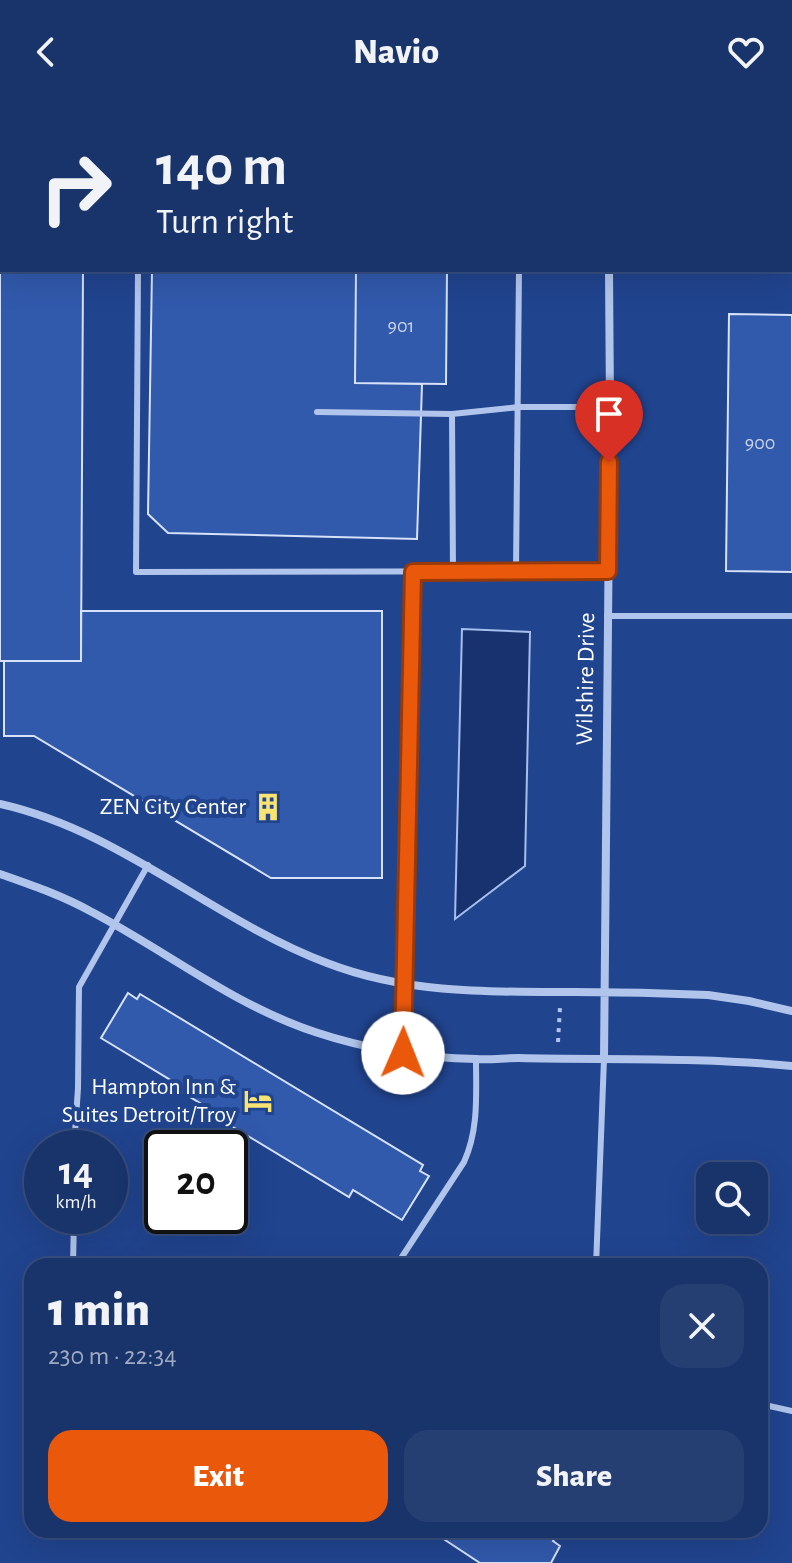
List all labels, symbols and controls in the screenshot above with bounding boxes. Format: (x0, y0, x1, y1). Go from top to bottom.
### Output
icon: back (24, 30, 68, 74)
icon: heart (724, 30, 768, 74)
text: Navio (353, 34, 439, 70)
icon: right (24, 136, 128, 240)
text: 140 m (156, 139, 287, 195)
text: Turn right (156, 204, 293, 240)
house number: 901 (388, 316, 414, 336)
pin (575, 380, 643, 462)
icon: arrive (587, 392, 631, 436)
house number: 900 (745, 433, 775, 453)
street label: Wilshire Drive (573, 612, 599, 746)
building icon: ZEN City Center (253, 792, 283, 822)
place label: ZEN City Center (100, 795, 246, 819)
position arrow (361, 1011, 445, 1095)
place label: Hampton Inn & Suites Detroit/Troy (62, 1075, 236, 1127)
hotel icon: Hampton Inn & Suites Detroit/Troy (243, 1086, 273, 1116)
speed limit sign: 20 (144, 1130, 248, 1234)
text: 14 (59, 1152, 93, 1192)
map controls (696, 1162, 768, 1234)
button: search (696, 1162, 768, 1234)
text: km/h (55, 1192, 97, 1212)
button: close (660, 1284, 744, 1368)
text: 1 min (48, 1287, 150, 1335)
text: 230 m · 22:34 (48, 1343, 177, 1369)
button: Exit (48, 1430, 388, 1522)
button: Share (404, 1430, 744, 1522)

